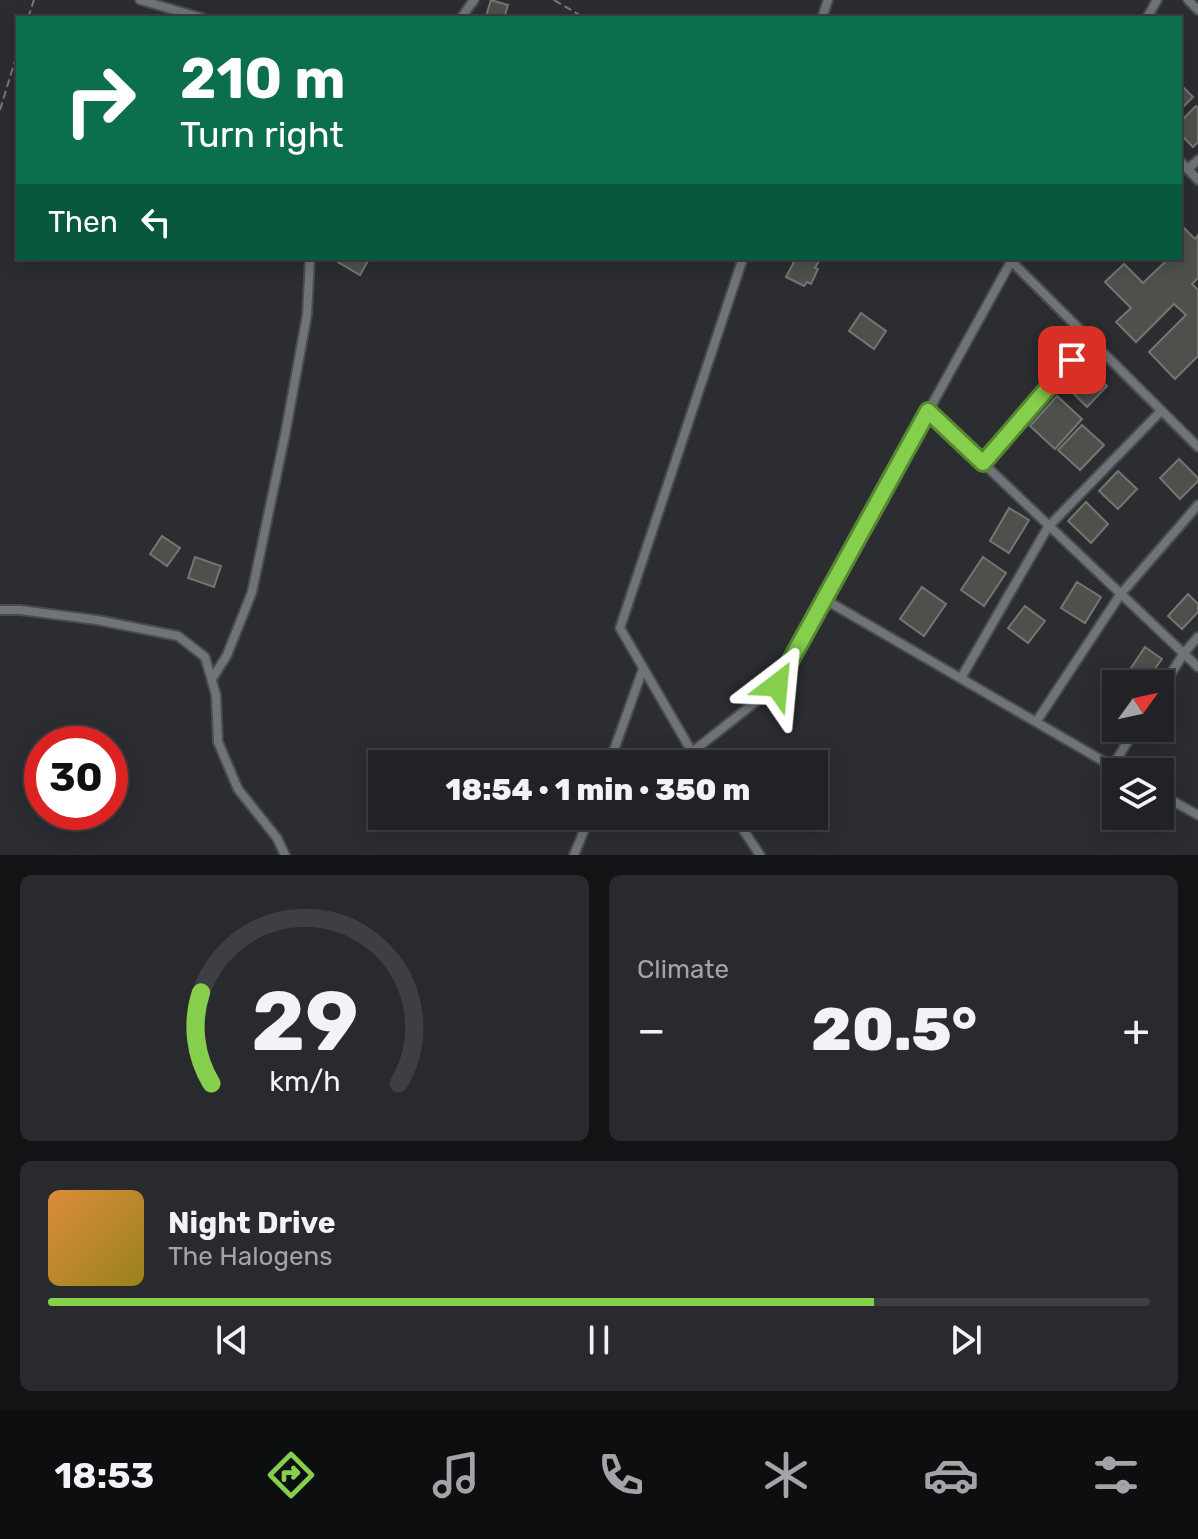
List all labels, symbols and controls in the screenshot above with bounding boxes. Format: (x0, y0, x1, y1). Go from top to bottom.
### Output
text: 210 m (180, 46, 346, 112)
icon: right (48, 48, 152, 152)
text: Turn right (180, 113, 344, 156)
icon: left (134, 200, 178, 244)
text: Then (48, 204, 118, 240)
pin (1038, 326, 1106, 394)
icon: arrive (1050, 338, 1094, 382)
position arrow (735, 643, 819, 727)
north arrow (1102, 670, 1174, 742)
map controls (1102, 670, 1174, 830)
speed limit sign: 30 (24, 726, 128, 830)
button: layers (1102, 758, 1174, 830)
text: 18:54 · 1 min · 350 m (446, 772, 750, 808)
text: Climate (637, 954, 729, 985)
text: 29 (251, 972, 358, 1071)
text: 20.5° (811, 994, 977, 1065)
text: − (637, 1004, 666, 1056)
text: + (1123, 1004, 1150, 1056)
text: km/h (269, 1064, 340, 1098)
text: Night Drive (168, 1205, 336, 1241)
text: The Halogens (168, 1241, 333, 1272)
icon: previous (210, 1318, 254, 1362)
icon: pause (577, 1318, 621, 1362)
icon: next (944, 1318, 988, 1362)
icon: directions (263, 1447, 319, 1503)
icon: music (428, 1447, 484, 1503)
icon: phone (593, 1447, 649, 1503)
icon: climate (758, 1447, 814, 1503)
icon: car (923, 1447, 979, 1503)
icon: filters (1088, 1447, 1144, 1503)
text: 18:53 (54, 1454, 154, 1497)

